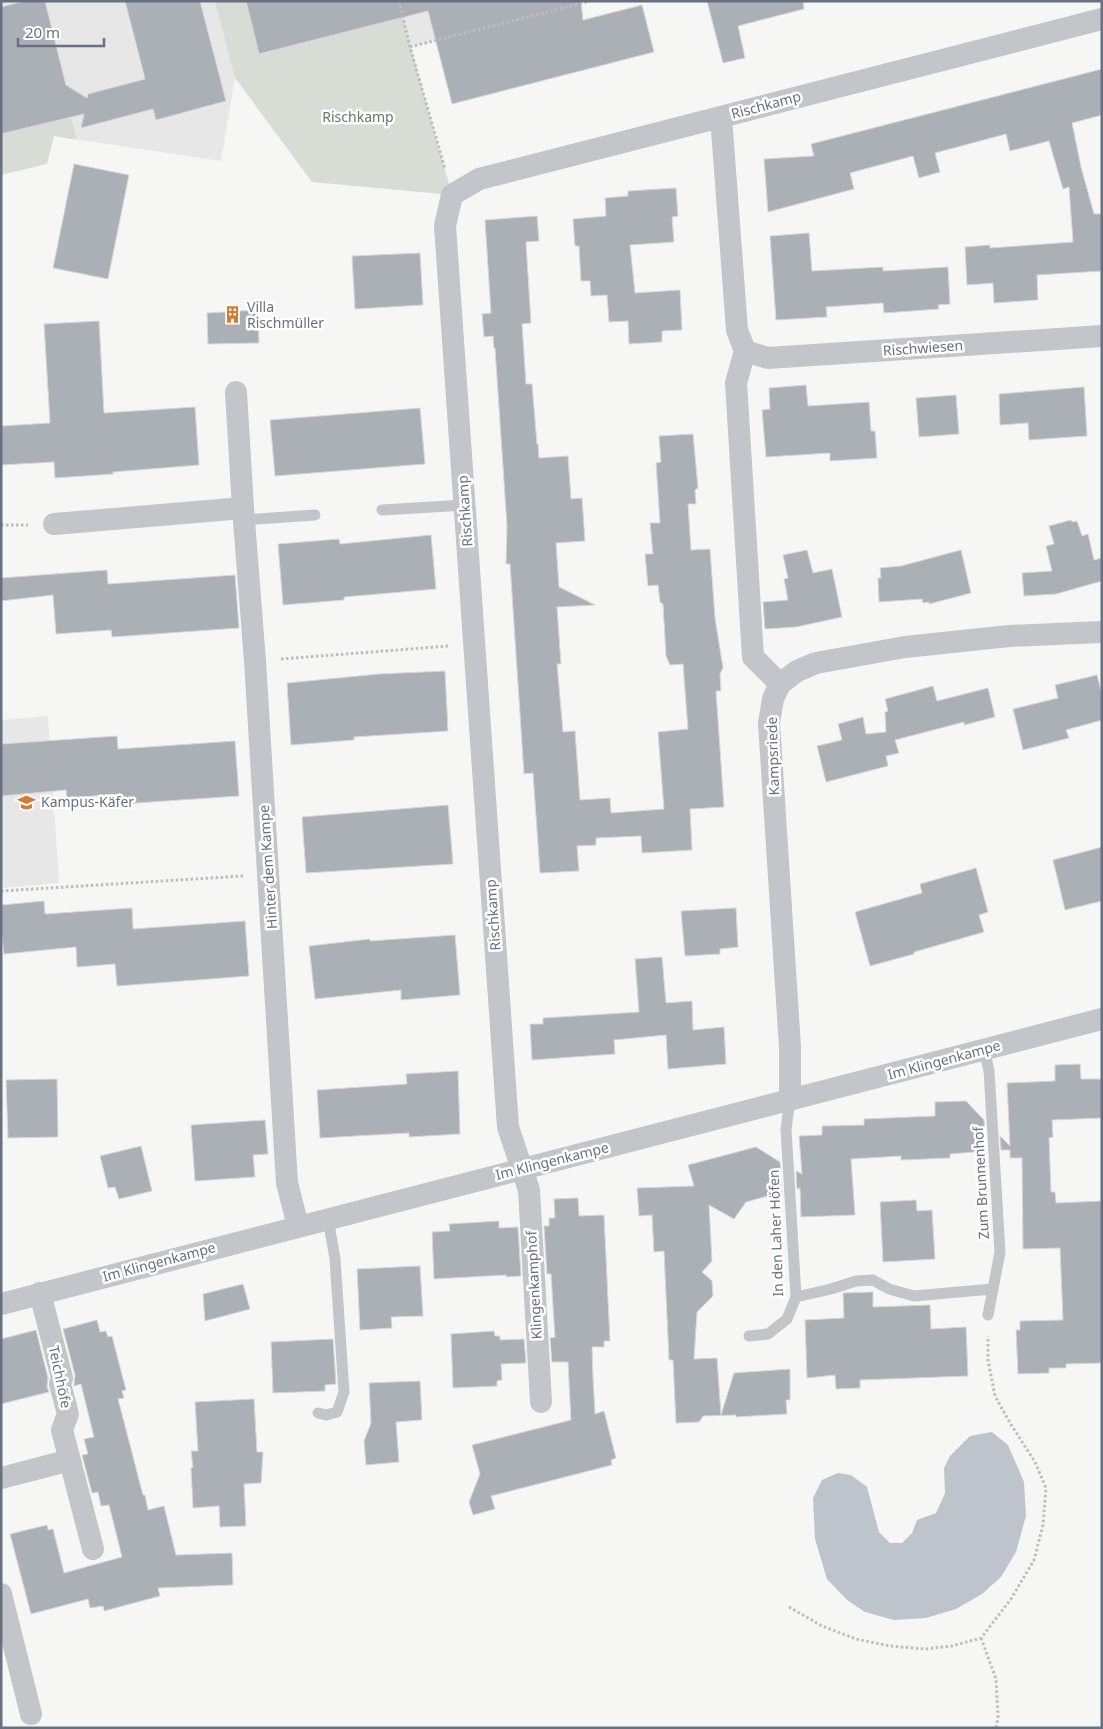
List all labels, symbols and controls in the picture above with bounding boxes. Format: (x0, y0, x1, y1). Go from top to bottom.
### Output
scale bar (18, 15, 104, 47)
text: 20 m (25, 22, 60, 42)
street label: Rischkamp (729, 86, 803, 123)
park label: Rischkamp (322, 107, 394, 126)
place label: Villa Rischmüller (247, 297, 324, 332)
building icon: Villa Rischmüller (223, 305, 243, 325)
street label: Rischwiesen (882, 335, 964, 360)
street label: Rischkamp (453, 475, 476, 547)
street label: Kampsriede (762, 716, 783, 796)
school or university icon: Kampus-Käfer (17, 792, 37, 812)
place label: Kampus-Käfer (41, 792, 134, 811)
street label: Hinter dem Kampe (254, 804, 281, 930)
street label: Rischkamp (481, 879, 504, 951)
street label: Im Klingenkampe (885, 1035, 1002, 1084)
street label: Zum Brunnenhof (968, 1125, 993, 1240)
street label: Im Klingenkampe (493, 1137, 611, 1184)
street label: In den Laher Höfen (764, 1169, 787, 1297)
street label: Klingenkamphof (521, 1229, 546, 1340)
street label: Im Klingenkampe (100, 1237, 217, 1286)
street label: Teichhöfe (45, 1344, 76, 1410)

